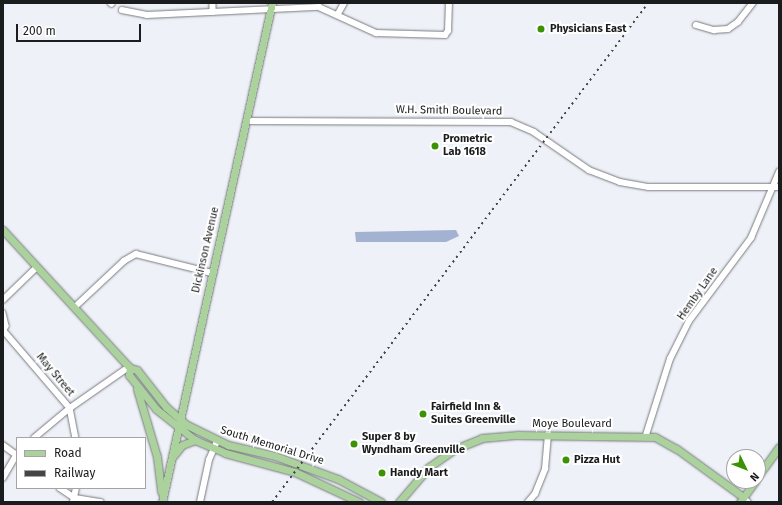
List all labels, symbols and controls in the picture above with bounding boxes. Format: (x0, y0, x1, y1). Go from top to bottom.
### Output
scale bar (18, 16, 143, 42)
place label: Physicians East (550, 22, 626, 36)
marker: Physicians East (535, 23, 547, 35)
text: 200 m (23, 24, 56, 38)
street label: W.H. Smith Boulevard (396, 103, 502, 119)
place label: Prometric Lab 1618 (443, 133, 492, 159)
marker: Prometric Lab 1618 (430, 141, 440, 151)
street label: Dickinson Avenue (190, 206, 222, 294)
street label: Hemby Lane (675, 265, 721, 323)
street label: May Street (33, 351, 77, 399)
place label: Fairfield Inn & Suites Greenville (431, 401, 516, 427)
marker: Fairfield Inn & Suites Greenville (418, 409, 428, 419)
street label: Moye Boulevard (532, 417, 612, 431)
street label: South Memorial Drive (219, 424, 325, 468)
place label: Super 8 by Wyndham Greenville (362, 431, 465, 457)
legend (16, 437, 146, 489)
marker: Super 8 by Wyndham Greenville (349, 439, 359, 449)
text: Road (54, 446, 82, 460)
north arrow (726, 449, 766, 489)
place label: Pizza Hut (574, 453, 620, 467)
marker: Pizza Hut (561, 455, 571, 465)
text: Railway (54, 466, 95, 480)
place label: Handy Mart (390, 466, 448, 480)
marker: Handy Mart (377, 468, 387, 478)
text: N (747, 470, 762, 484)

